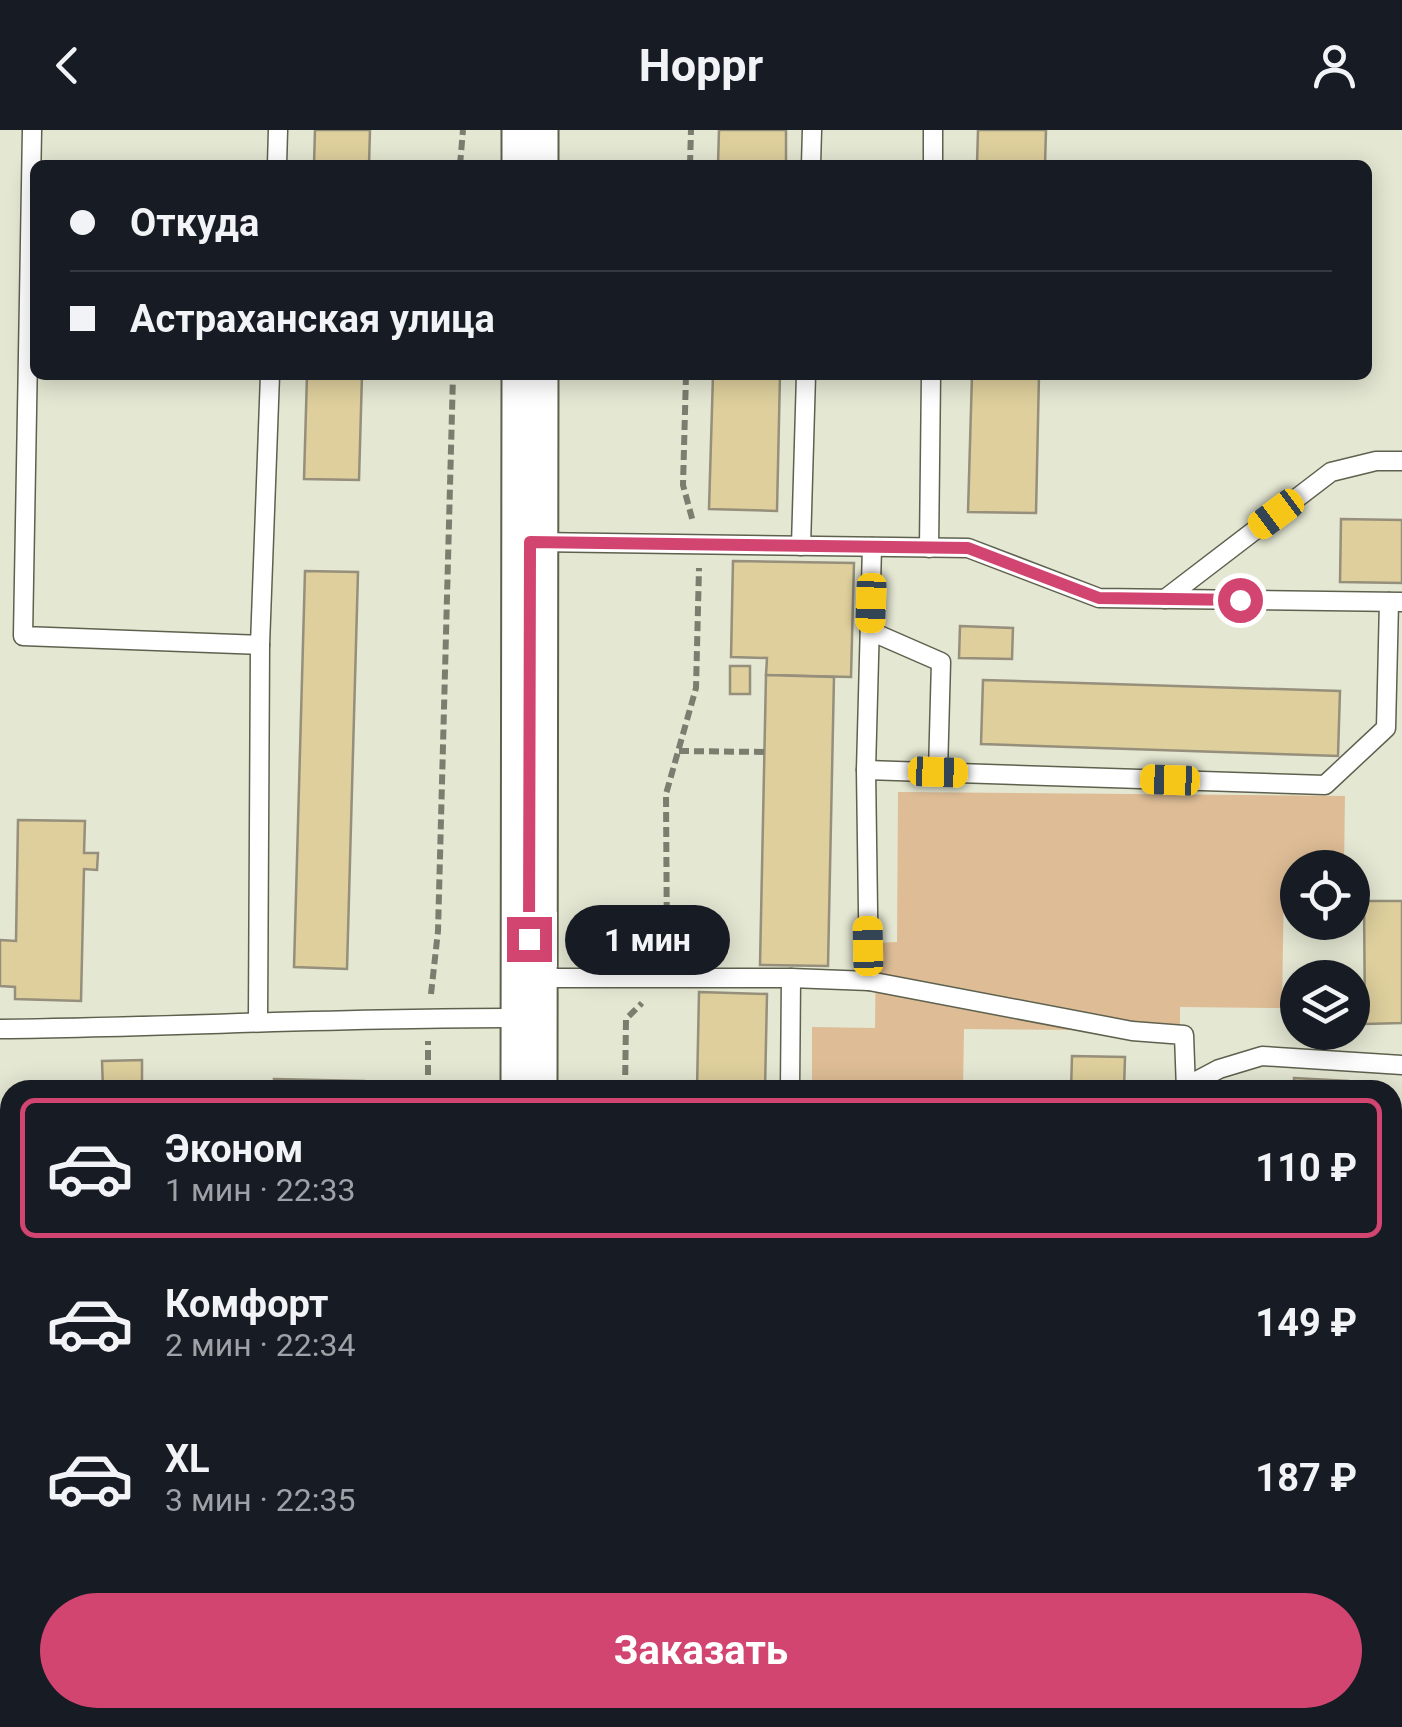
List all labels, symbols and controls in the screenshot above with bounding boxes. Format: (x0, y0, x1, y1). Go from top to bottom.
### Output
icon: back (40, 38, 95, 93)
icon: person (1307, 38, 1362, 93)
text: Hoppr (639, 39, 763, 92)
text: Откуда (130, 201, 259, 245)
text: Астраханская улица (130, 297, 495, 341)
car (1243, 484, 1309, 544)
car (855, 572, 887, 634)
route start (1218, 578, 1263, 623)
car (907, 756, 969, 788)
car (1139, 764, 1201, 796)
map controls (1280, 850, 1370, 1050)
button: locate (1280, 850, 1370, 940)
callout: 1 мин (564, 904, 729, 974)
car (852, 916, 884, 976)
route end (507, 917, 552, 962)
text: 1 мин (604, 921, 691, 959)
button: layers (1280, 960, 1370, 1050)
icon: car (45, 1123, 135, 1213)
text: Эконом (165, 1127, 303, 1171)
text: 110 ₽ (1255, 1146, 1357, 1190)
text: 1 мин · 22:33 (165, 1171, 356, 1209)
icon: car (45, 1278, 135, 1368)
text: Комфорт (165, 1282, 328, 1326)
text: 149 ₽ (1255, 1301, 1357, 1345)
text: 2 мин · 22:34 (165, 1326, 356, 1364)
icon: car (45, 1433, 135, 1523)
text: XL (165, 1437, 210, 1481)
text: 187 ₽ (1255, 1456, 1357, 1500)
text: 3 мин · 22:35 (165, 1481, 356, 1519)
button: Заказать (40, 1593, 1362, 1708)

